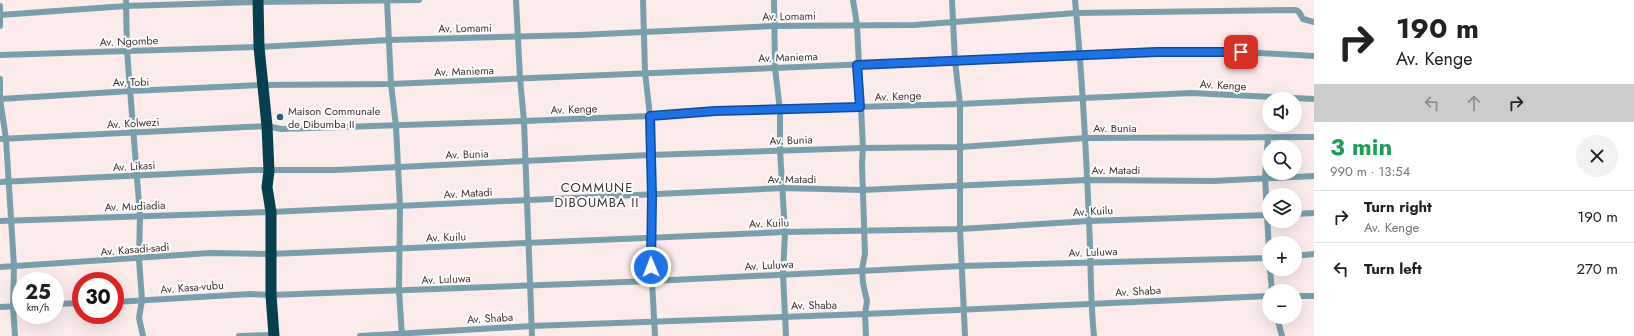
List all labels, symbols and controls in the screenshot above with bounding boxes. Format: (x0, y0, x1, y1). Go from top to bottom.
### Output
street label: Av. Lomami (762, 8, 816, 24)
text: 190 m (1396, 8, 1479, 49)
icon: right (1330, 16, 1382, 68)
street label: Av. Lomami (438, 20, 492, 36)
street label: Av. Ngombe (99, 32, 159, 50)
pin (1224, 35, 1258, 69)
icon: arrive (1230, 41, 1252, 63)
text: Av. Kenge (1396, 46, 1473, 72)
street label: Av. Maniema (758, 48, 818, 66)
street label: Av. Maniema (434, 62, 494, 80)
street label: Av. Tobi (113, 74, 150, 90)
street label: Av. Kenge (1199, 76, 1247, 94)
street label: Av. Kenge (874, 87, 922, 105)
map controls (1262, 92, 1302, 324)
button: sound (1262, 92, 1302, 132)
icon: left (1421, 92, 1443, 114)
icon: ahead (1463, 92, 1485, 114)
icon: right (1505, 92, 1527, 114)
street label: Av. Kenge (550, 100, 598, 118)
place label: Maison Communale de Dibumba II (288, 103, 381, 132)
marker: Maison Communale de Dibumba II (275, 112, 285, 122)
street label: Av. Kolwezi (106, 114, 160, 132)
street label: Av. Bunia (1093, 120, 1137, 136)
text: 3 min (1330, 129, 1392, 164)
street label: Av. Bunia (769, 131, 813, 149)
button: close (1576, 135, 1618, 177)
button: search (1262, 140, 1302, 180)
street label: Av. Bunia (445, 145, 489, 163)
street label: Av. Likasi (112, 157, 156, 175)
street label: Av. Matadi (1092, 162, 1141, 178)
text: 990 m · 13:54 (1330, 162, 1410, 181)
street label: Av. Matadi (768, 171, 817, 187)
district label: COMMUNE DIBOUMBA II (554, 178, 640, 212)
street label: Av. Matadi (443, 184, 493, 202)
button: layers (1262, 188, 1302, 228)
text: Turn right (1364, 196, 1432, 218)
street label: Av. Mudiadia (104, 197, 166, 215)
street label: Av. Kuilu (1072, 202, 1114, 220)
icon: right (1330, 206, 1352, 228)
text: 190 m (1577, 206, 1618, 228)
street label: Av. Kuilu (749, 214, 789, 232)
text: Av. Kenge (1364, 218, 1419, 237)
street label: Av. Kuilu (426, 228, 466, 246)
button: + (1262, 236, 1302, 276)
street label: Av. Kasadi-sadi (100, 239, 170, 259)
street label: Av. Luluwa (1068, 243, 1118, 261)
position arrow (630, 246, 672, 288)
street label: Av. Luluwa (744, 256, 794, 274)
icon: left (1330, 258, 1352, 280)
text: Turn left (1364, 258, 1422, 280)
text: 270 m (1576, 258, 1618, 280)
street label: Av. Luluwa (421, 270, 471, 288)
speed limit sign: 30 (72, 272, 124, 324)
street label: Av. Kasa-vubu (160, 277, 224, 297)
text: 25 (25, 278, 51, 307)
street label: Av. Shaba (1115, 282, 1161, 300)
button: − (1262, 284, 1302, 324)
street label: Av. Shaba (791, 297, 837, 313)
text: km/h (27, 300, 49, 315)
street label: Av. Shaba (467, 309, 513, 327)

